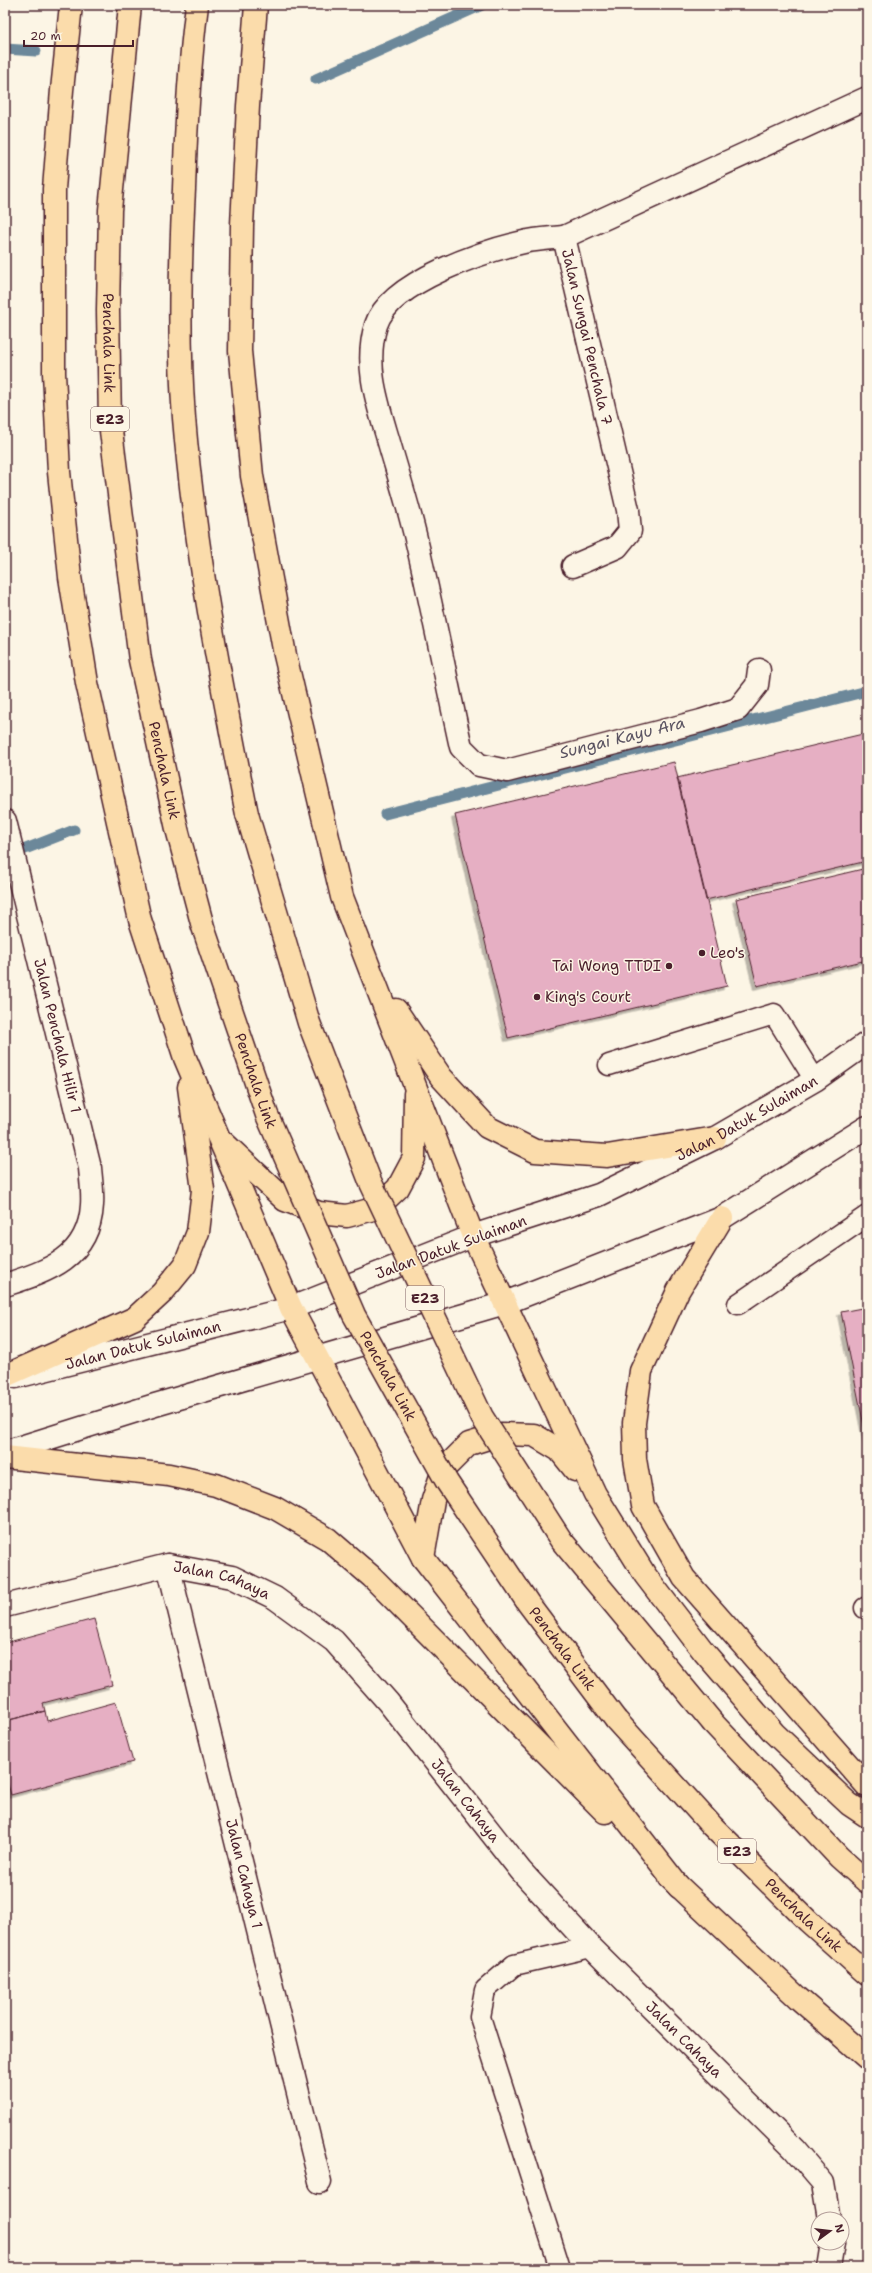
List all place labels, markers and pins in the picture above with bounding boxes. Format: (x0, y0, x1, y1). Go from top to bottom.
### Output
place label: Leo's (710, 943, 745, 963)
marker: Leo's (697, 948, 707, 958)
place label: Tai Wong TTDI (552, 956, 661, 976)
marker: Tai Wong TTDI (664, 961, 674, 971)
place label: King's Court (545, 987, 631, 1007)
marker: King's Court (532, 992, 542, 1002)

